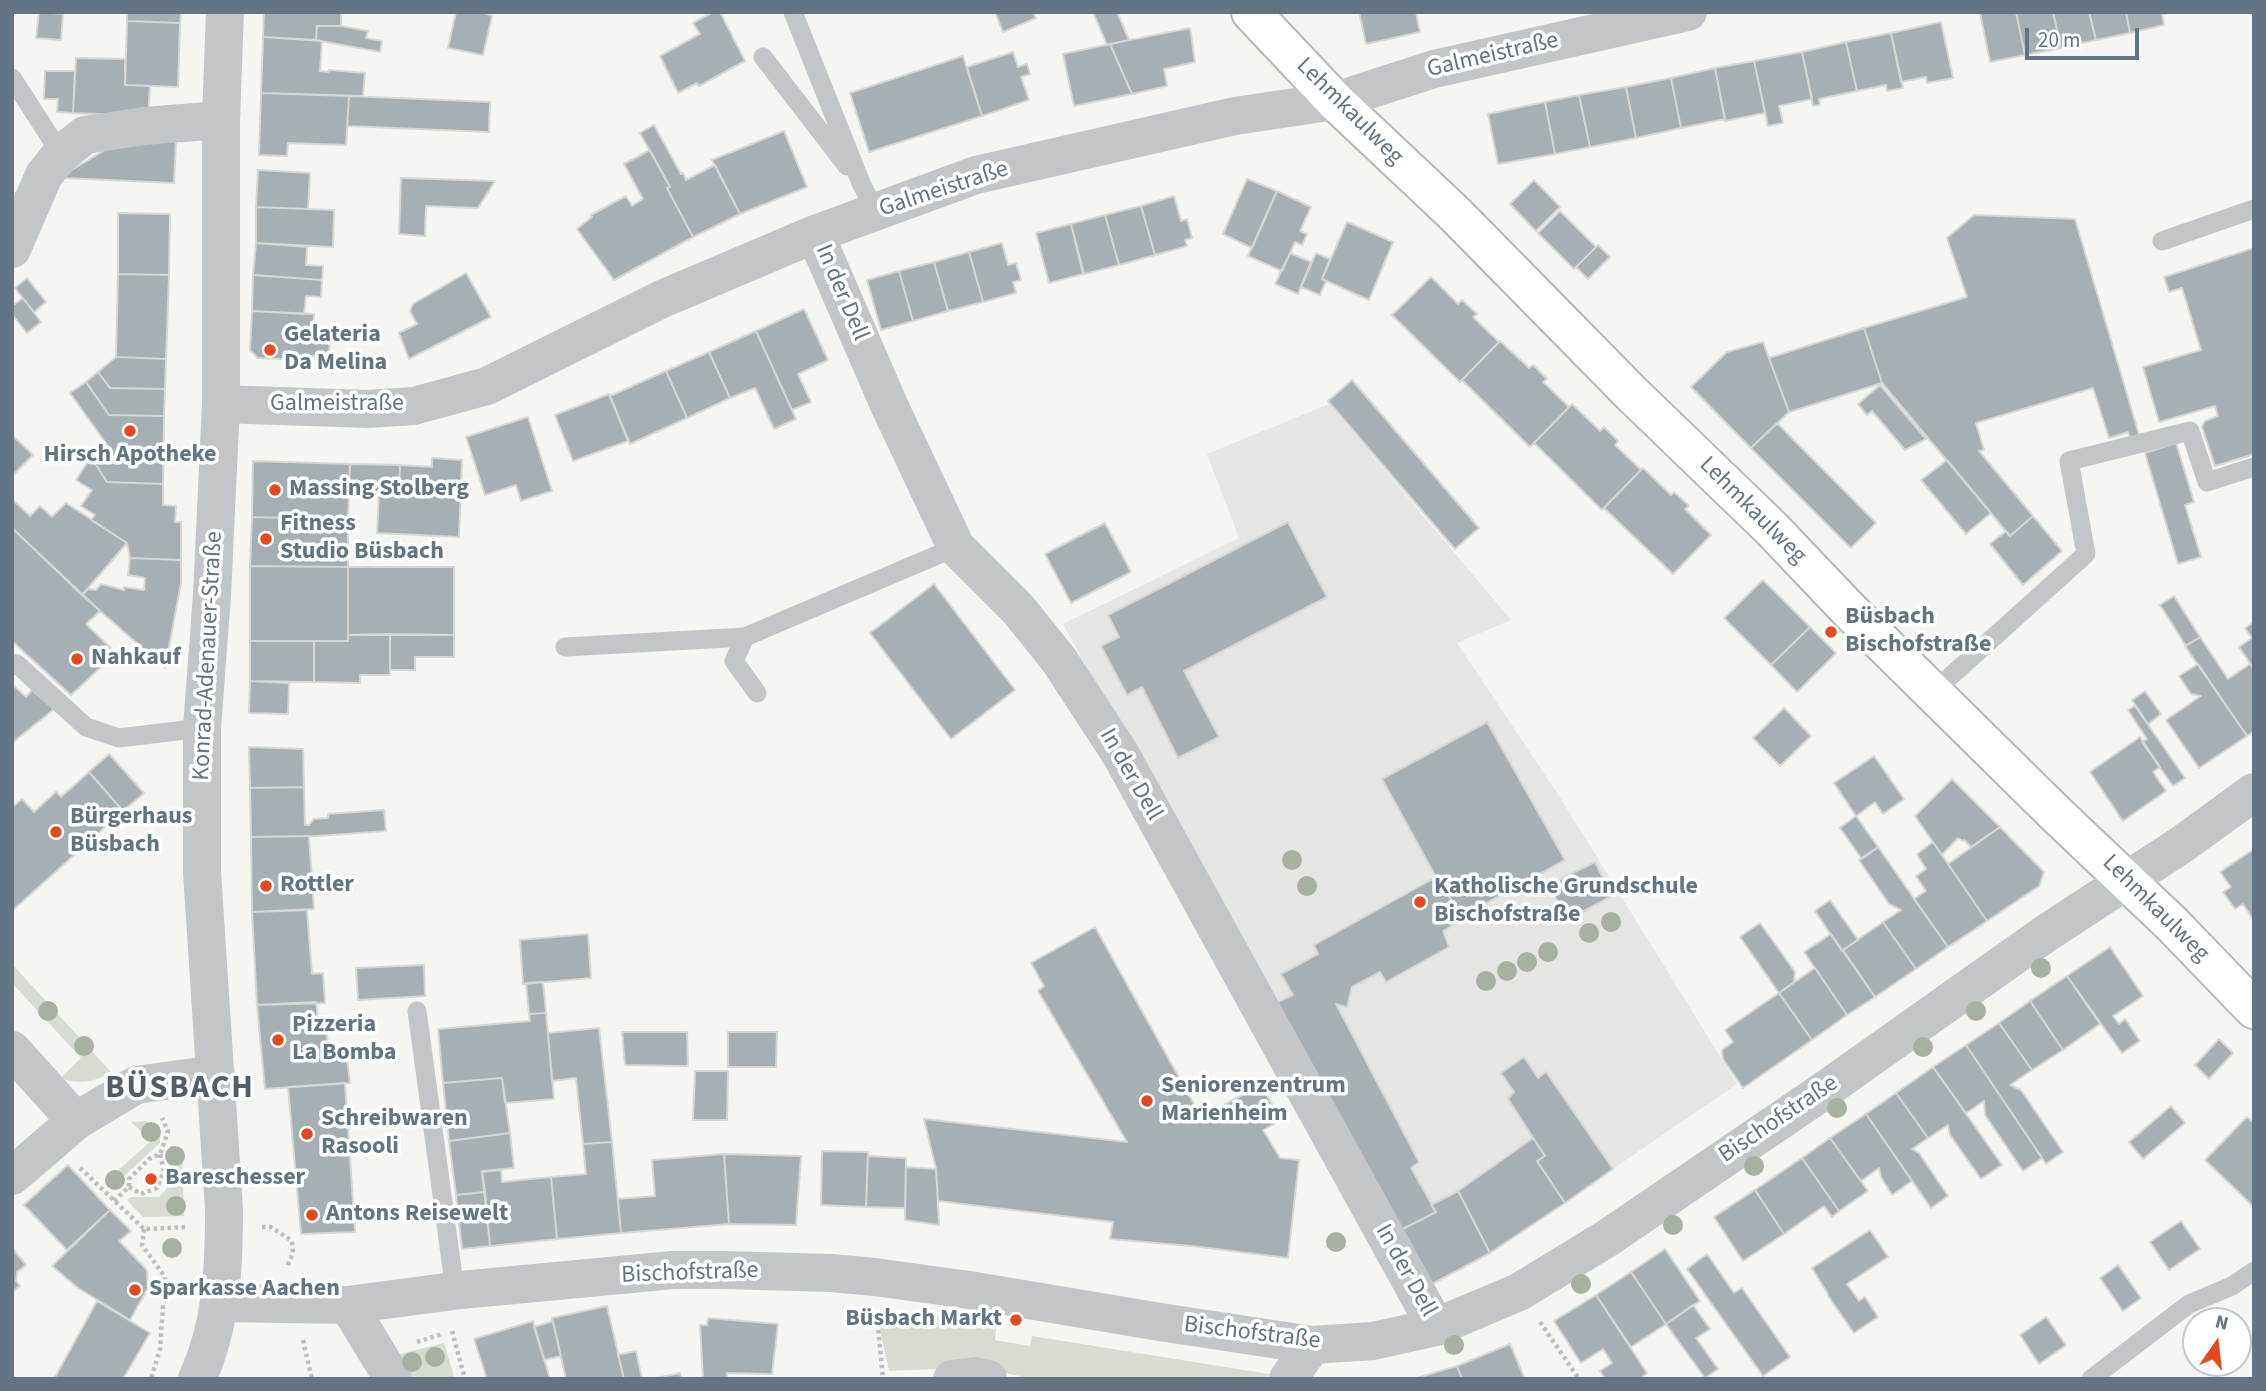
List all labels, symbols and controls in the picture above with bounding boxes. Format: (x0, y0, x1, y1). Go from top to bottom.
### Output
scale bar (2028, 14, 2142, 58)
text: 20 m (2038, 25, 2080, 55)
street label: Galmeistraße (1424, 27, 1562, 85)
street label: Lehmkaulweg (1289, 52, 1409, 172)
street label: Galmeistraße (876, 156, 1012, 224)
street label: In der Dell (808, 241, 874, 345)
place label: Gelateria Da Melina (284, 322, 387, 378)
marker: Gelateria Da Melina (262, 342, 278, 358)
street label: Galmeistraße (270, 391, 404, 419)
marker: Hirsch Apotheke (122, 423, 138, 439)
place label: Hirsch Apotheke (44, 442, 216, 470)
street label: Lehmkaulweg (1692, 451, 1812, 571)
place label: Massing Stolberg (289, 476, 469, 504)
marker: Massing Stolberg (267, 482, 283, 498)
place label: Fitness Studio Büsbach (280, 511, 444, 567)
street label: Konrad-Adenauer-Straße (188, 531, 230, 781)
marker: Fitness Studio Büsbach (258, 531, 274, 547)
place label: Büsbach Bischofstraße (1845, 604, 1991, 660)
marker: Büsbach Bischofstraße (1823, 624, 1839, 640)
place label: Nahkauf (91, 645, 181, 673)
marker: Nahkauf (69, 651, 85, 667)
street label: In der Dell (1092, 724, 1168, 826)
place label: Bürgerhaus Büsbach (70, 804, 192, 860)
marker: Bürgerhaus Büsbach (48, 824, 64, 840)
street label: Lehmkaulweg (2095, 849, 2215, 969)
place label: Rottler (280, 872, 354, 900)
place label: Katholische Grundschule Bischofstraße (1434, 874, 1698, 930)
marker: Rottler (258, 878, 274, 894)
marker: Katholische Grundschule Bischofstraße (1412, 894, 1428, 910)
place label: Pizzeria La Bomba (292, 1012, 396, 1068)
marker: Pizzeria La Bomba (270, 1032, 286, 1048)
street label: Bischofstraße (1714, 1070, 1844, 1170)
district label: BÜSBACH (106, 1071, 254, 1109)
place label: Seniorenzentrum Marienheim (1161, 1073, 1346, 1129)
marker: Seniorenzentrum Marienheim (1139, 1093, 1155, 1109)
place label: Schreibwaren Rasooli (321, 1106, 468, 1162)
marker: Schreibwaren Rasooli (299, 1126, 315, 1142)
place label: Bareschesser (165, 1165, 305, 1193)
marker: Bareschesser (143, 1171, 159, 1187)
place label: Antons Reisewelt (326, 1201, 508, 1229)
marker: Antons Reisewelt (304, 1207, 320, 1223)
street label: In der Dell (1368, 1220, 1442, 1322)
street label: Bischofstraße (621, 1257, 759, 1291)
place label: Sparkasse Aachen (149, 1276, 340, 1304)
marker: Sparkasse Aachen (127, 1282, 143, 1298)
place label: Büsbach Markt (845, 1306, 1002, 1334)
north arrow (2182, 1307, 2252, 1377)
text: N (2212, 1308, 2231, 1338)
street label: Bischofstraße (1182, 1311, 1322, 1357)
marker: Büsbach Markt (1008, 1312, 1024, 1328)

